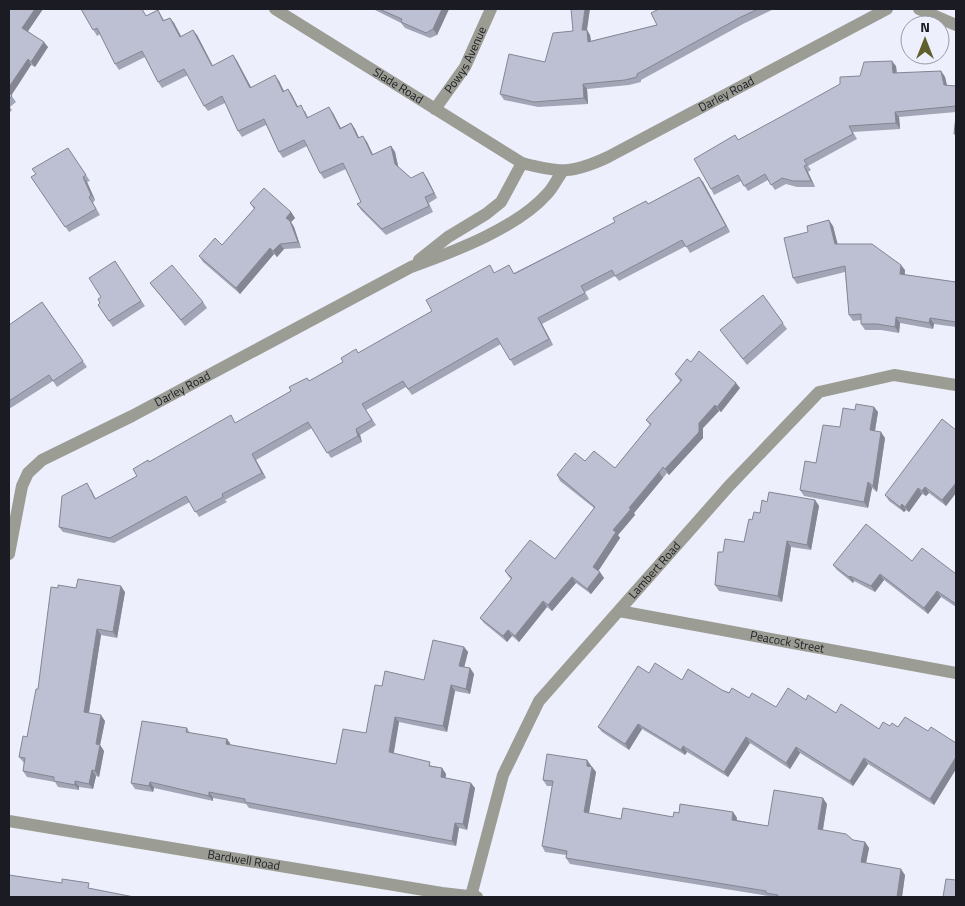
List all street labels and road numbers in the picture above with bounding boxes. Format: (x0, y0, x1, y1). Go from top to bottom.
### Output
street label: Powys Avenue (439, 23, 491, 97)
street label: Slade Road (369, 62, 427, 108)
street label: Darley Road (695, 71, 758, 117)
street label: Darley Road (151, 366, 214, 411)
street label: Lambert Road (624, 537, 685, 603)
street label: Peacock Street (749, 625, 827, 658)
street label: Bardwell Road (206, 844, 281, 875)

